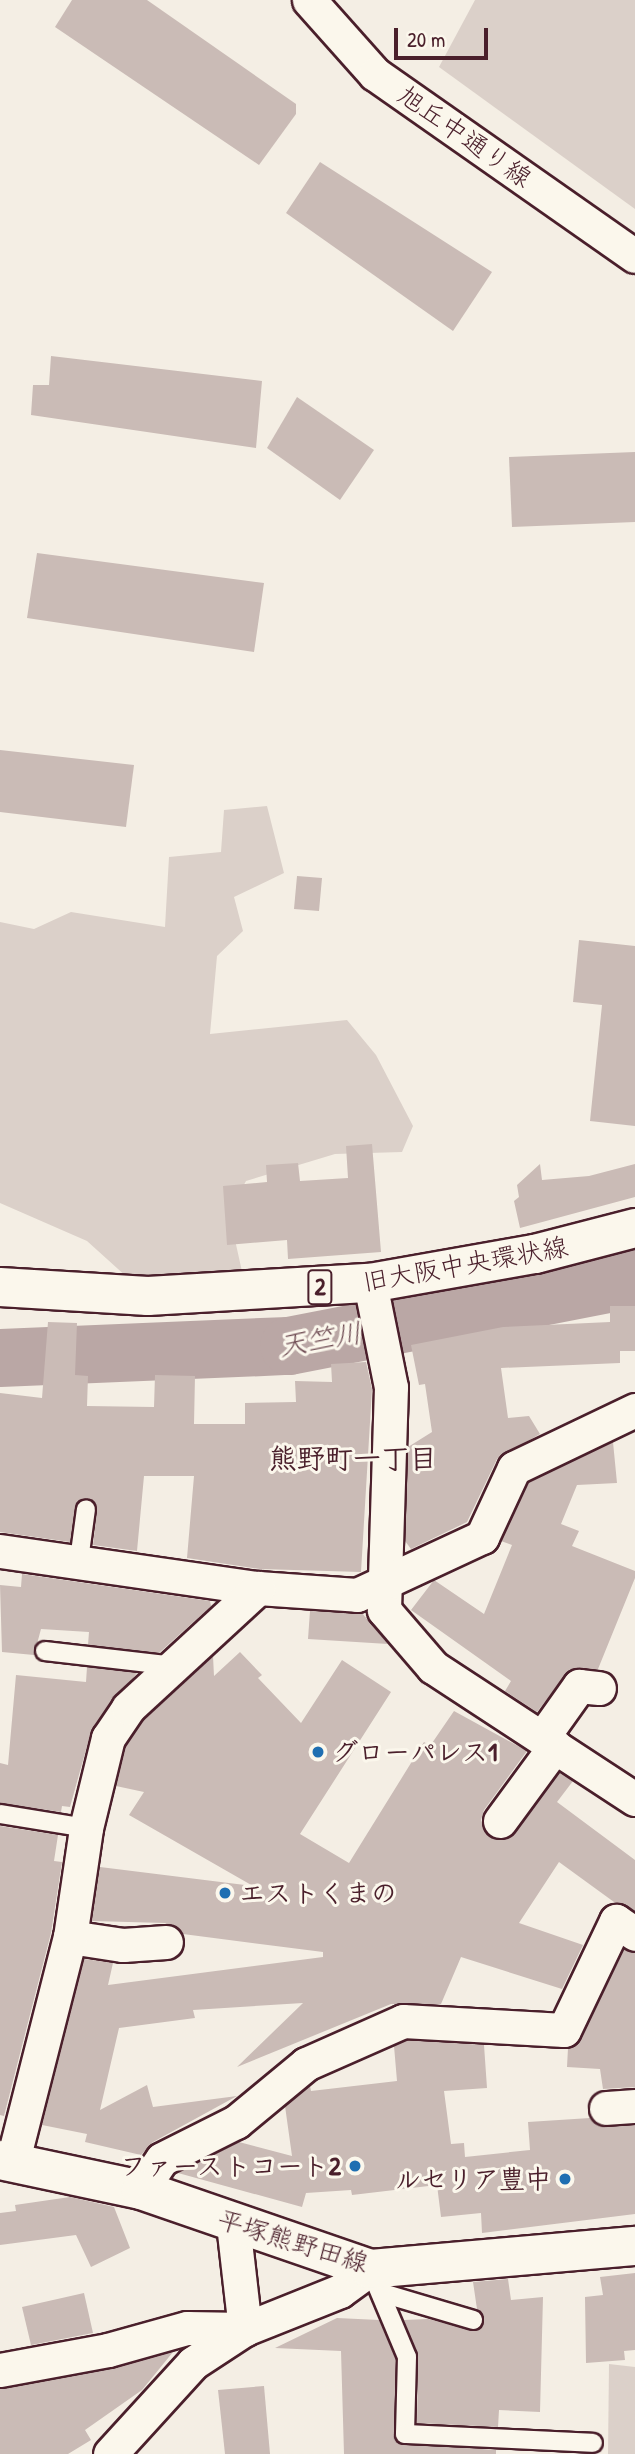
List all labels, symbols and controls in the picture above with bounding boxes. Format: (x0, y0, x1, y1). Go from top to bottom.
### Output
scale bar (397, 14, 491, 58)
text: 20 m (407, 25, 445, 54)
street label: 旭丘中通り線 (392, 78, 538, 194)
street label: 旧大阪中央環状線 (360, 1231, 570, 1297)
road number: 2 (306, 1266, 334, 1308)
water label: 天竺川 (276, 1315, 364, 1363)
district label: 熊野町一丁目 (269, 1441, 437, 1475)
place label: グローパレス1 (332, 1736, 497, 1768)
marker: グローパレス1 (310, 1744, 326, 1760)
place label: エストくまの (239, 1877, 395, 1909)
marker: エストくまの (217, 1885, 233, 1901)
place label: ファーストコート2 (121, 2150, 341, 2182)
marker: ファーストコート2 (347, 2158, 363, 2174)
place label: ルセリア豊中 (395, 2163, 551, 2195)
marker: ルセリア豊中 (557, 2171, 573, 2187)
street label: 平塚熊野田線 (214, 2203, 372, 2279)

